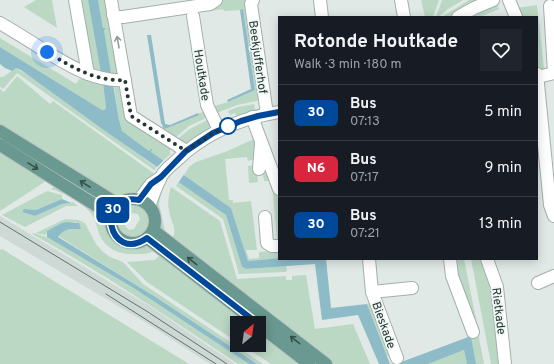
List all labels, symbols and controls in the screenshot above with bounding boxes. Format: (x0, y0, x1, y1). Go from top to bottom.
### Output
street label: Beekjufferhof (244, 19, 270, 95)
button: heart (480, 29, 522, 71)
text: Rotonde Houtkade (294, 30, 458, 54)
one-way arrow (114, 36, 122, 49)
your location (37, 42, 57, 62)
street label: Houtkade (189, 48, 213, 102)
text: Walk · 3 min · 180 m (294, 57, 402, 73)
text: Bus (350, 95, 377, 114)
text: 5 min (484, 103, 522, 122)
text: 30 (307, 104, 325, 121)
text: 07:13 (350, 114, 380, 130)
unlabelled marker (219, 117, 237, 135)
text: Bus (350, 151, 377, 170)
text: 9 min (485, 159, 522, 178)
text: N6 (307, 160, 325, 177)
one-way arrow (27, 162, 39, 170)
text: 07:17 (350, 170, 379, 186)
one-way arrow (79, 179, 91, 187)
line badge: 30 (95, 197, 131, 223)
text: 30 (104, 201, 122, 218)
text: Bus (350, 207, 377, 226)
text: 13 min (479, 215, 522, 234)
text: 30 (307, 216, 325, 233)
text: 07:21 (350, 226, 380, 242)
one-way arrow (187, 256, 198, 265)
street label: Rietkade (487, 287, 509, 336)
street label: Bieskade (367, 300, 399, 351)
north arrow (230, 316, 266, 352)
map controls (230, 316, 266, 352)
one-way arrow (289, 336, 300, 344)

